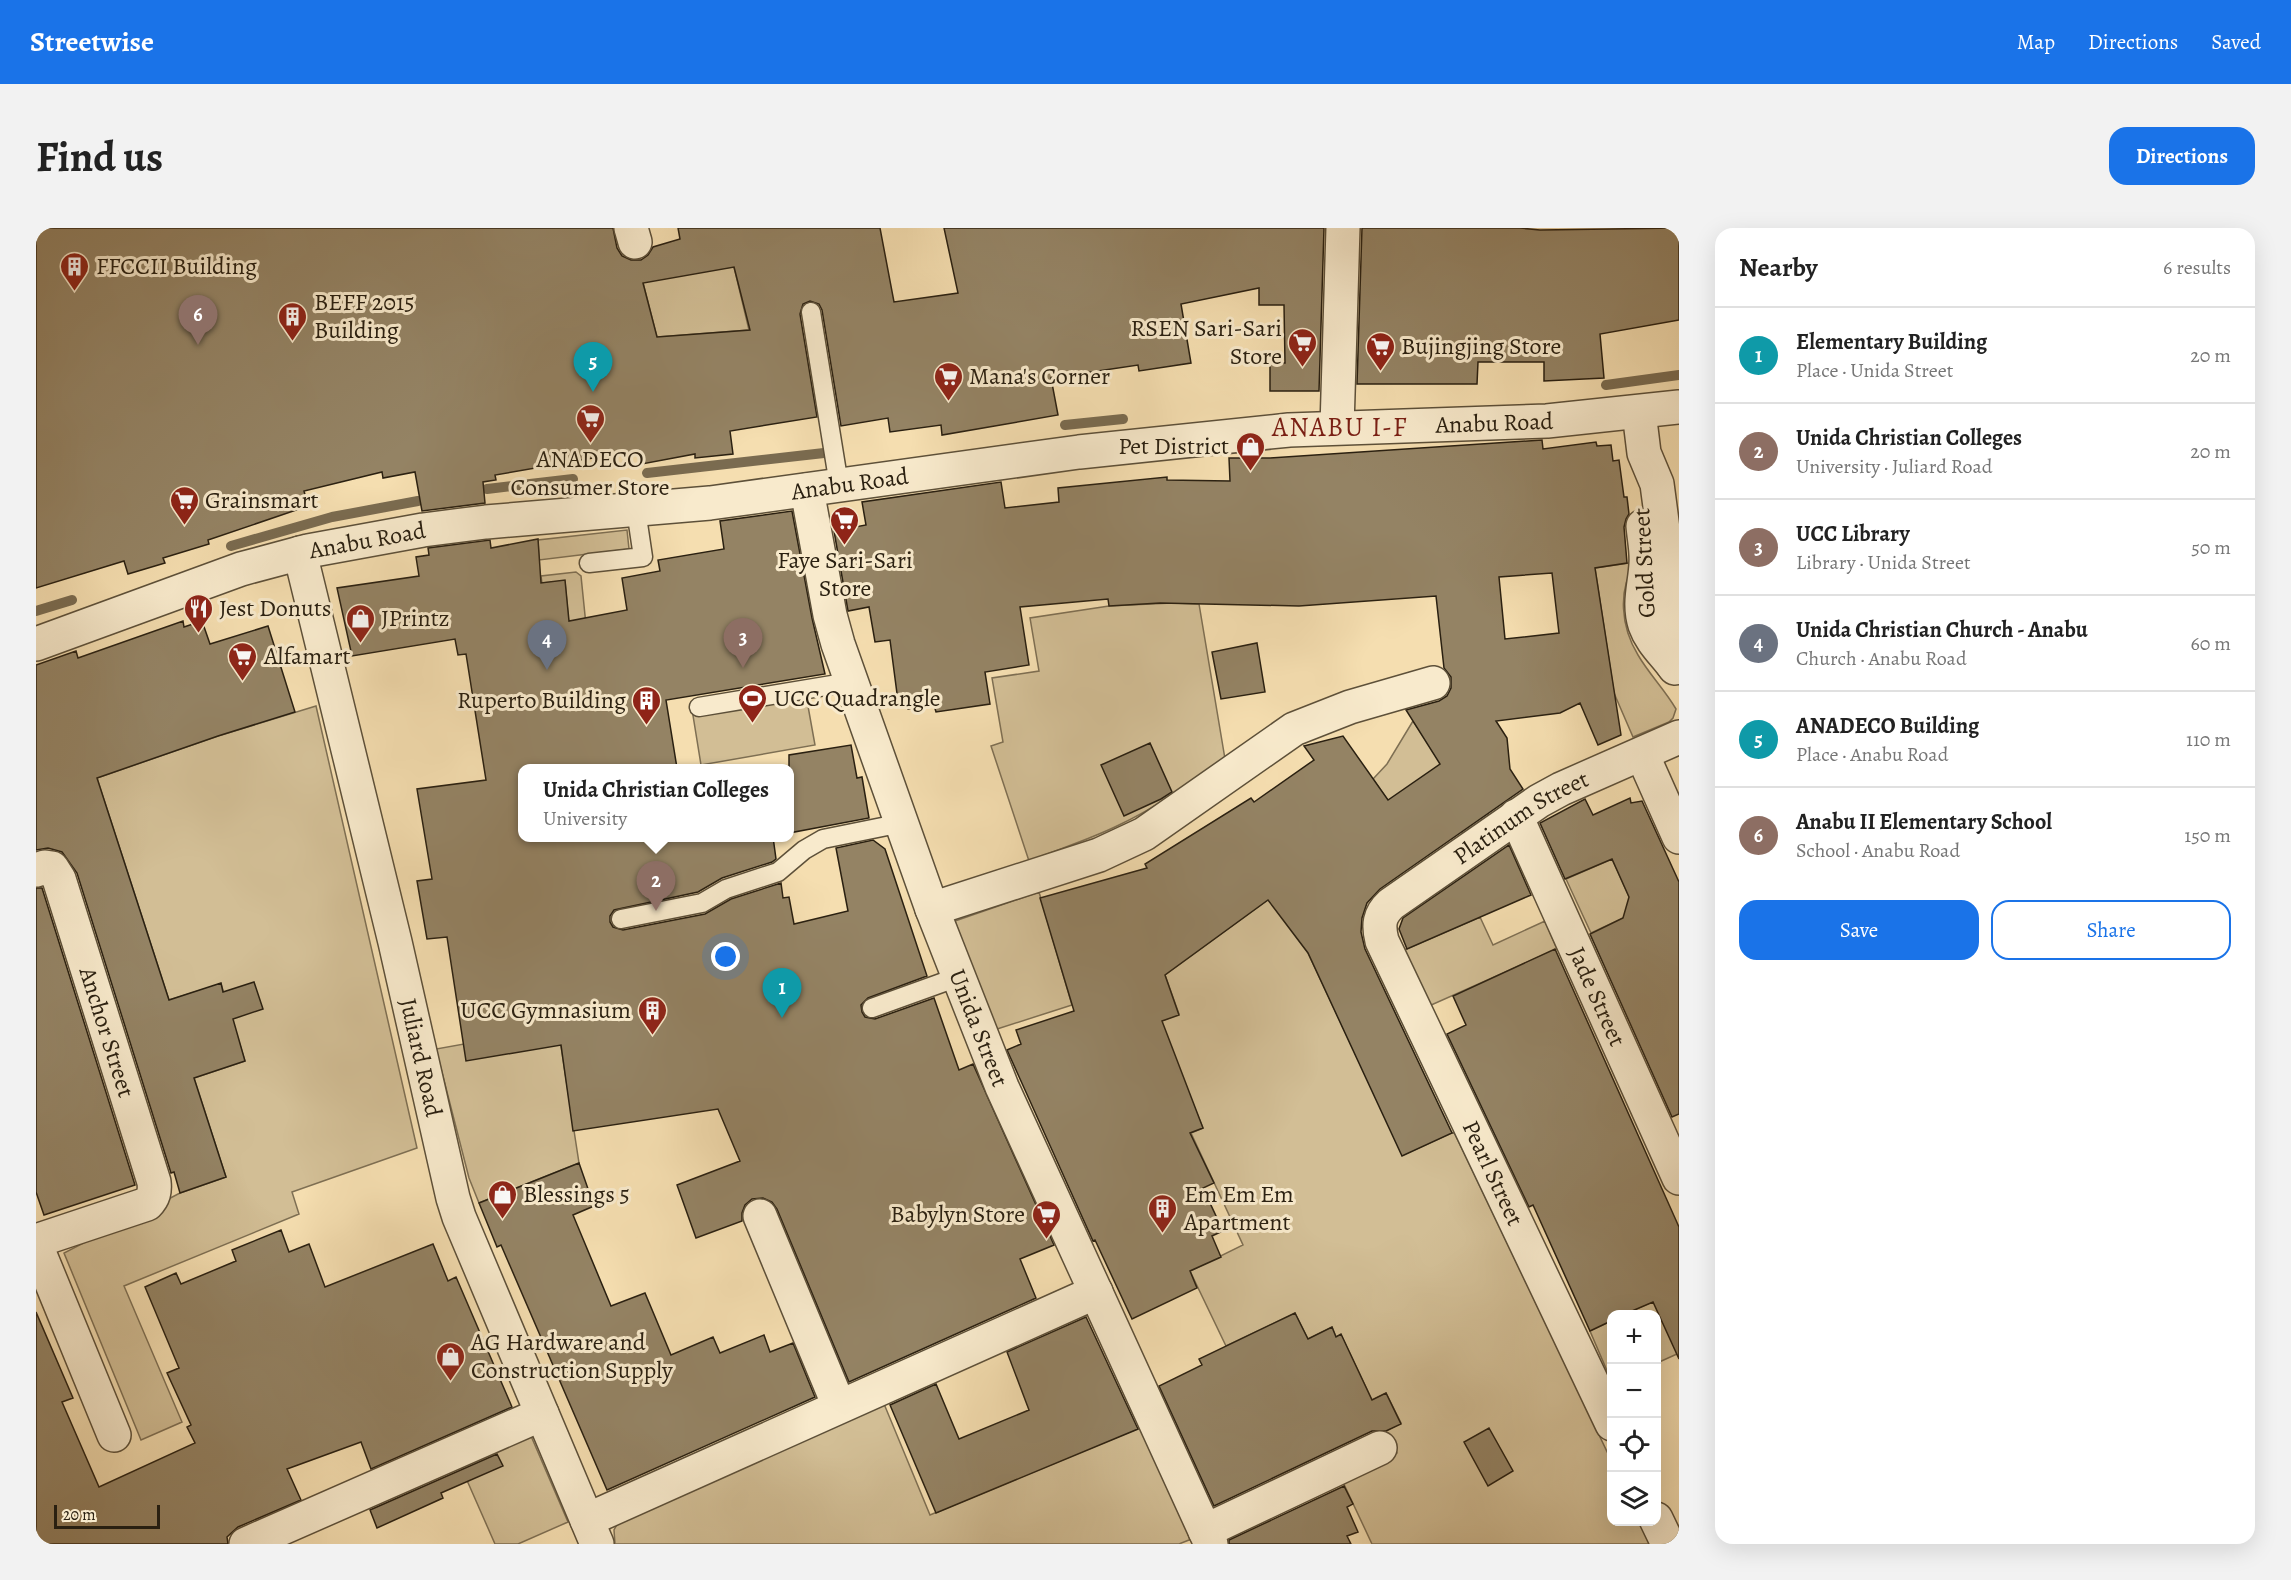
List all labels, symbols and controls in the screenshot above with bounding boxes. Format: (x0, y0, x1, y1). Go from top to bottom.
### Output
text: Streetwise (30, 23, 154, 61)
text: Map (2017, 28, 2055, 56)
text: Directions (2088, 28, 2178, 56)
text: Saved (2211, 28, 2261, 56)
button: Directions (2109, 127, 2255, 185)
text: Find us (36, 128, 163, 185)
building icon: FFCCII Building (59, 250, 91, 292)
place label: FFCCII Building (96, 250, 257, 282)
text: Nearby (1739, 250, 1818, 285)
text: 6 results (2163, 254, 2231, 281)
place label: BEFF 2015 Building (314, 286, 415, 346)
pin: 6 (178, 296, 218, 345)
building icon: BEFF 2015 Building (277, 300, 309, 342)
place label: RSEN Sari-Sari Store (1131, 312, 1282, 372)
supermarket icon: RSEN Sari-Sari Store (1287, 326, 1319, 368)
text: Elementary Building (1796, 327, 1987, 357)
supermarket icon: Bujingjing Store (1364, 330, 1396, 372)
place label: Bujingjing Store (1401, 330, 1561, 362)
pin: 5 (574, 342, 612, 392)
text: 1 (1755, 342, 1762, 369)
text: 20 m (2190, 342, 2231, 369)
text: Place · Unida Street (1796, 357, 1953, 384)
supermarket icon: Mana's Corner (932, 360, 964, 402)
place label: Mana's Corner (969, 360, 1110, 392)
supermarket icon: ANADECO Consumer Store (574, 402, 606, 444)
street label: Anabu Road (1434, 405, 1554, 441)
district label: ANABU I-F (1271, 409, 1408, 445)
text: Unida Christian Colleges (1796, 423, 2022, 453)
place label: Pet District (1118, 430, 1229, 462)
shop icon: Pet District (1234, 430, 1266, 472)
text: 2 (1754, 438, 1763, 465)
text: 20 m (2190, 438, 2231, 465)
place label: ANADECO Consumer Store (510, 443, 670, 503)
text: University · Juliard Road (1796, 453, 1993, 480)
street label: Anabu Road (788, 460, 910, 508)
supermarket icon: Grainsmart (168, 484, 200, 526)
place label: Grainsmart (205, 484, 319, 516)
supermarket icon: Faye Sari-Sari Store (829, 504, 861, 546)
street label: Gold Street (1625, 507, 1663, 619)
street label: Anabu Road (306, 514, 428, 567)
text: UCC Library (1796, 519, 1910, 549)
text: 3 (1754, 534, 1763, 561)
text: 50 m (2191, 534, 2231, 561)
place label: Faye Sari-Sari Store (777, 544, 913, 604)
text: Library · Unida Street (1796, 549, 1971, 576)
restaurant icon: Jest Donuts (182, 592, 214, 634)
place label: Jest Donuts (219, 592, 332, 624)
shop icon: JPrintz (344, 602, 376, 644)
place label: JPrintz (381, 602, 450, 634)
text: Unida Christian Church - Anabu (1796, 615, 2088, 645)
pin: 3 (724, 618, 762, 668)
pin: 4 (528, 620, 566, 670)
text: 4 (1754, 630, 1763, 657)
text: 60 m (2191, 630, 2231, 657)
supermarket icon: Alfamart (227, 640, 259, 682)
place label: Alfamart (263, 640, 351, 672)
text: Church · Anabu Road (1796, 645, 1967, 672)
sports icon: UCC Quadrangle (737, 682, 769, 724)
place label: UCC Quadrangle (774, 682, 941, 714)
place label: Ruperto Building (457, 684, 626, 716)
building icon: Ruperto Building (631, 684, 663, 726)
text: ANADECO Building (1796, 711, 1979, 741)
text: 5 (1754, 726, 1763, 753)
text: 110 m (2186, 726, 2231, 753)
text: Place · Anabu Road (1796, 741, 1948, 768)
street label: Platinum Street (1447, 763, 1594, 872)
popup (518, 764, 794, 842)
text: Unida Christian Colleges (543, 775, 769, 805)
text: University (543, 805, 627, 832)
text: Anabu II Elementary School (1796, 807, 2052, 837)
text: 6 (1754, 822, 1763, 849)
text: 150 m (2184, 822, 2231, 849)
text: School · Anabu Road (1796, 837, 1960, 864)
pin: 2 (636, 862, 676, 911)
button: Save (1739, 900, 1979, 960)
button: Share (1991, 900, 2231, 960)
your location (711, 942, 740, 971)
street label: Jade Street (1561, 942, 1634, 1051)
street label: Anchor Street (71, 962, 142, 1101)
street label: Unida Street (941, 964, 1016, 1091)
pin: 1 (762, 968, 802, 1018)
place label: UCC Gymnasium (460, 994, 631, 1026)
building icon: UCC Gymnasium (636, 994, 668, 1036)
street label: Juliard Road (392, 995, 450, 1120)
street label: Pearl Street (1455, 1115, 1531, 1231)
shop icon: Blessings 5 (486, 1178, 518, 1220)
place label: Blessings 5 (523, 1178, 630, 1210)
place label: Em Em Em Apartment (1183, 1178, 1294, 1238)
building icon: Em Em Em Apartment (1147, 1192, 1179, 1234)
place label: Babylyn Store (890, 1198, 1025, 1230)
supermarket icon: Babylyn Store (1030, 1198, 1062, 1240)
map controls (1607, 1310, 1661, 1526)
button: + (1607, 1310, 1661, 1364)
place label: AG Hardware and Construction Supply (470, 1326, 673, 1386)
shop icon: AG Hardware and Construction Supply (434, 1340, 466, 1382)
button: − (1607, 1364, 1661, 1418)
button: locate (1607, 1418, 1661, 1472)
button: layers (1607, 1472, 1661, 1526)
scale bar (54, 1502, 160, 1530)
text: 20 m (63, 1504, 96, 1526)

